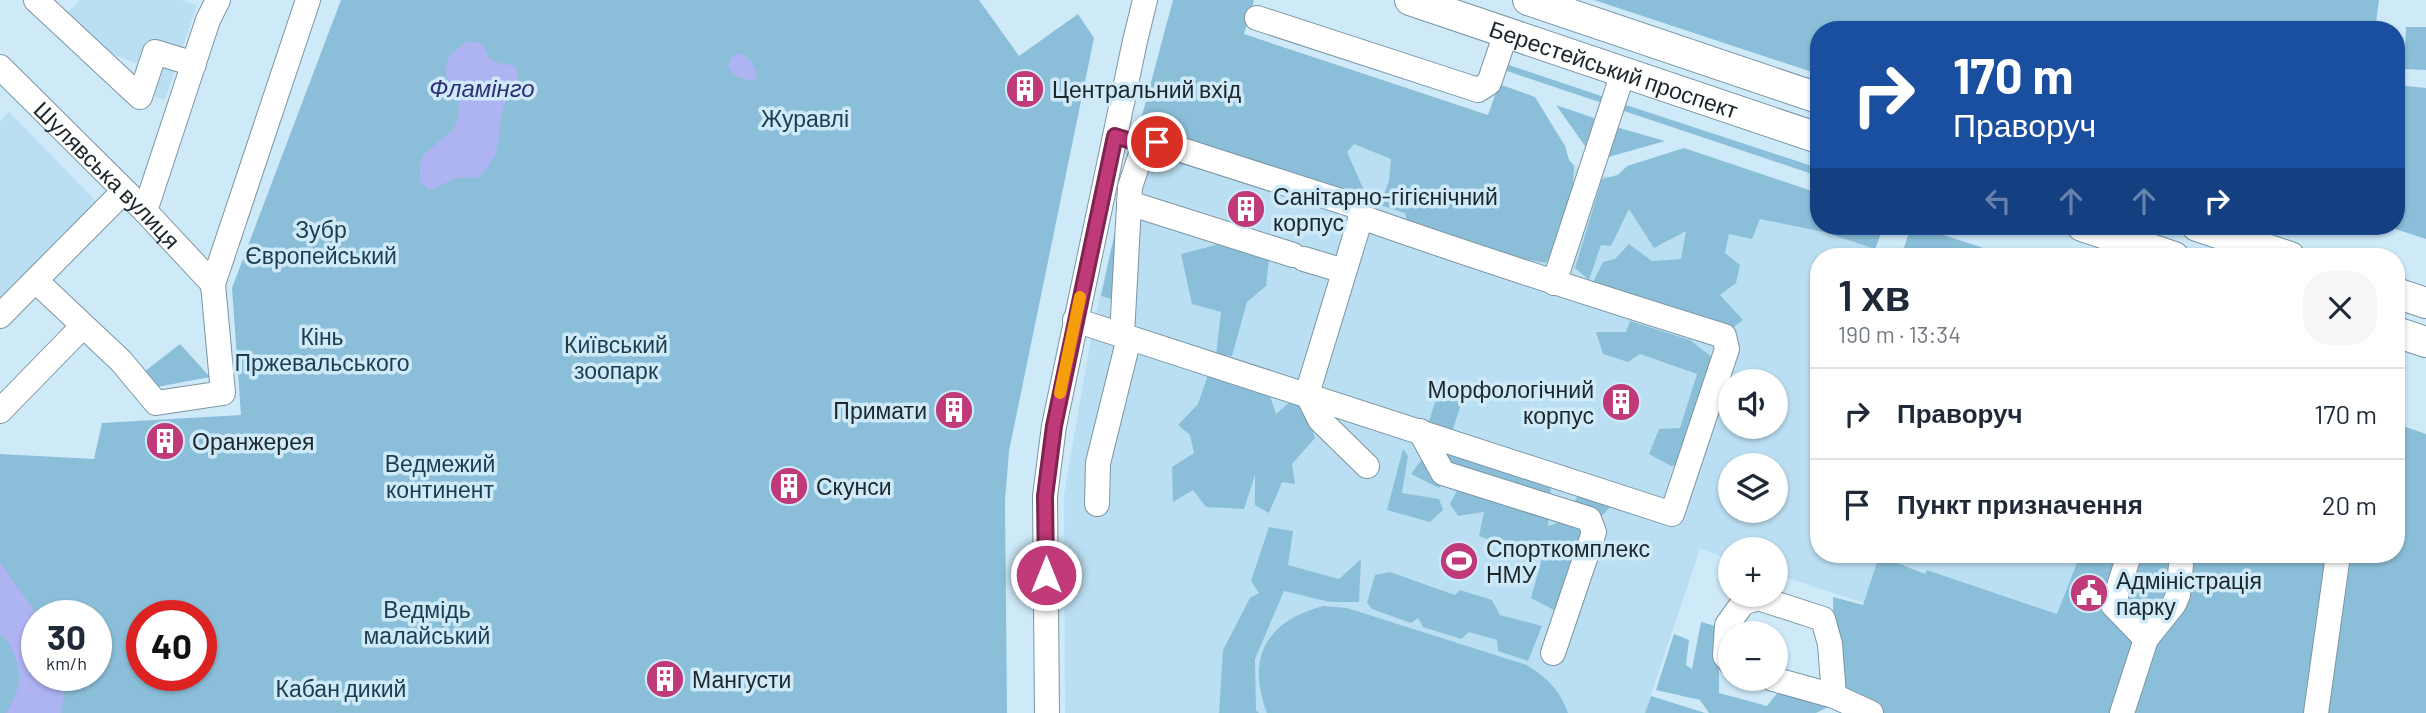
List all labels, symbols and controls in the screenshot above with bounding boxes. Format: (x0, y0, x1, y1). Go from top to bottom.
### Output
street label: Берестейський проспект (1486, 14, 1742, 124)
text: 170 m (1953, 45, 2073, 104)
icon: right (1838, 49, 1929, 140)
building icon: Центральний вхід (1004, 68, 1046, 110)
water label: Фламінго (429, 73, 535, 102)
place label: Центральний вхід (1052, 75, 1242, 103)
street label: Шулявська вулиця (28, 95, 186, 254)
park label: Журавлі (761, 104, 849, 132)
text: Праворуч (1953, 105, 2096, 143)
pin (1127, 112, 1187, 172)
icon: arrive (1138, 123, 1176, 161)
place label: Санітарно-гігієнічний корпус (1273, 182, 1498, 236)
icon: left (1979, 182, 2017, 220)
icon: ahead (2052, 182, 2090, 220)
icon: ahead (2125, 182, 2163, 220)
icon: right (2198, 182, 2236, 220)
building icon: Санітарно-гігієнічний корпус (1225, 188, 1267, 230)
park label: Зубр Європейський (245, 215, 397, 269)
text: 1 хв (1838, 269, 1910, 319)
button: close (2303, 271, 2377, 345)
text: 190 m · 13:34 (1838, 320, 1961, 348)
park label: Кінь Пржевальського (235, 322, 409, 376)
park label: Київський зоопарк (564, 330, 668, 384)
map controls (1718, 369, 1788, 691)
button: sound (1718, 369, 1788, 439)
place label: Морфологічний корпус (1427, 375, 1594, 429)
building icon: Морфологічний корпус (1600, 381, 1642, 423)
building icon: Примати (933, 389, 975, 431)
icon: right (1838, 395, 1876, 433)
place label: Примати (833, 396, 927, 424)
text: Праворуч (1897, 397, 2023, 428)
text: 170 m (2314, 398, 2377, 429)
building icon: Оранжерея (144, 420, 186, 462)
place label: Оранжерея (192, 427, 314, 455)
park label: Ведмежий континент (385, 449, 495, 503)
button: layers (1718, 453, 1788, 523)
building icon: Скунси (768, 465, 810, 507)
place label: Скунси (816, 472, 891, 500)
icon: arrive (1838, 486, 1876, 524)
text: Пункт призначення (1897, 488, 2143, 519)
text: 20 m (2322, 489, 2377, 520)
place label: Спорткомплекс НМУ (1486, 534, 1650, 588)
button: + (1718, 537, 1788, 607)
position arrow (1009, 538, 1083, 612)
sports icon: Спорткомплекс НМУ (1438, 540, 1480, 582)
place label: Адміністрація парку (2116, 566, 2262, 620)
public building icon: Адміністрація парку (2068, 572, 2110, 614)
park label: Ведмідь малайський (364, 595, 490, 649)
speed limit sign: 40 (126, 600, 217, 691)
text: 30 (47, 615, 86, 657)
button: − (1718, 621, 1788, 691)
text: km/h (46, 652, 87, 674)
building icon: Мангусти (644, 658, 686, 700)
place label: Мангусти (692, 665, 791, 693)
park label: Кабан дикий (276, 674, 406, 702)

